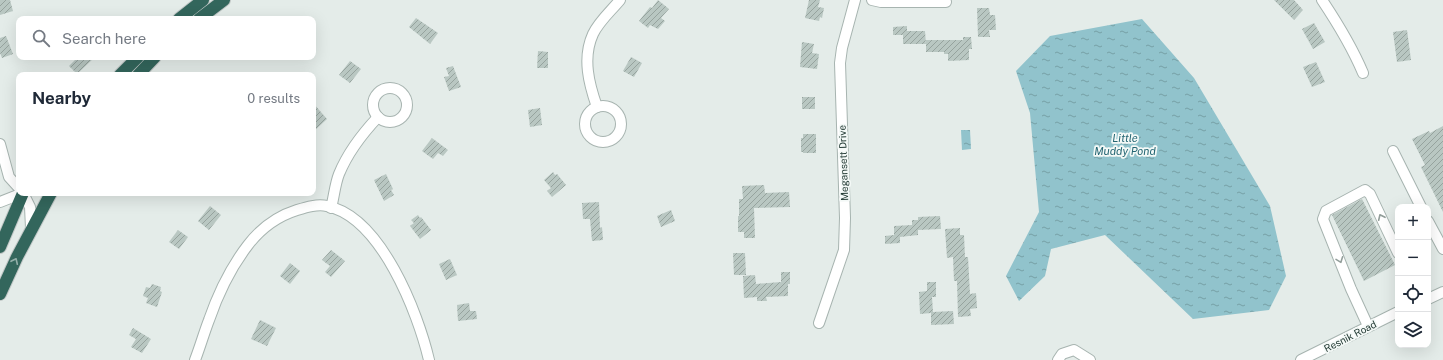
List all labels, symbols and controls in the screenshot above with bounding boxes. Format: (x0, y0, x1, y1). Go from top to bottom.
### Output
search box (16, 16, 316, 60)
icon: search (30, 27, 52, 49)
text: Search here (62, 30, 146, 47)
text: Nearby (32, 88, 91, 108)
text: 0 results (247, 91, 300, 106)
street label: Megansett Drive (836, 125, 850, 201)
water label: Little Muddy Pond (1094, 132, 1156, 157)
map controls (1395, 204, 1431, 348)
button: + (1395, 204, 1431, 240)
one-way arrow (1378, 214, 1386, 222)
button: − (1395, 240, 1431, 276)
one-way arrow (10, 257, 18, 265)
one-way arrow (1335, 257, 1343, 264)
button: locate (1395, 276, 1431, 312)
button: layers (1395, 312, 1431, 348)
street label: Resnik Road (1322, 318, 1378, 354)

